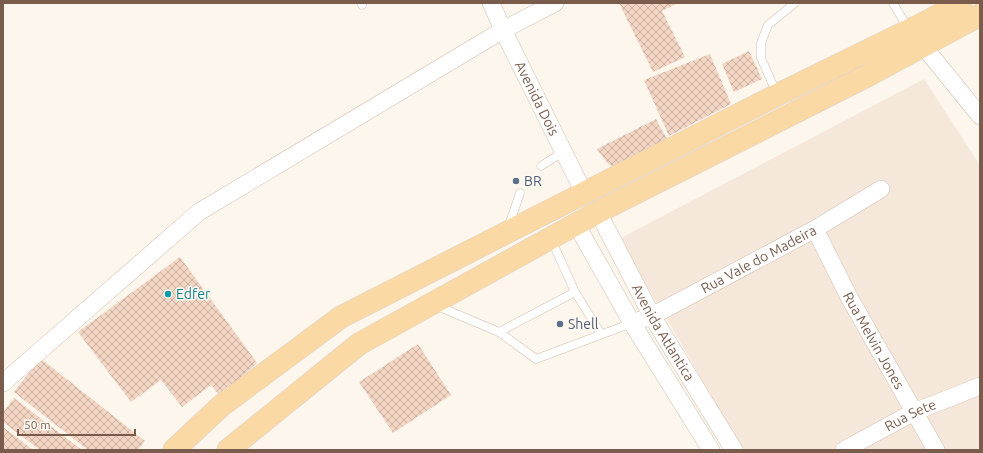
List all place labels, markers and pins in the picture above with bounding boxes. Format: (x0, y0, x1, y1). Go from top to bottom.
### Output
place label: BR (524, 173, 542, 189)
marker: BR (511, 176, 521, 186)
place label: Edfer (176, 286, 211, 302)
marker: Edfer (163, 289, 173, 299)
place label: Shell (568, 316, 599, 332)
marker: Shell (555, 319, 565, 329)

